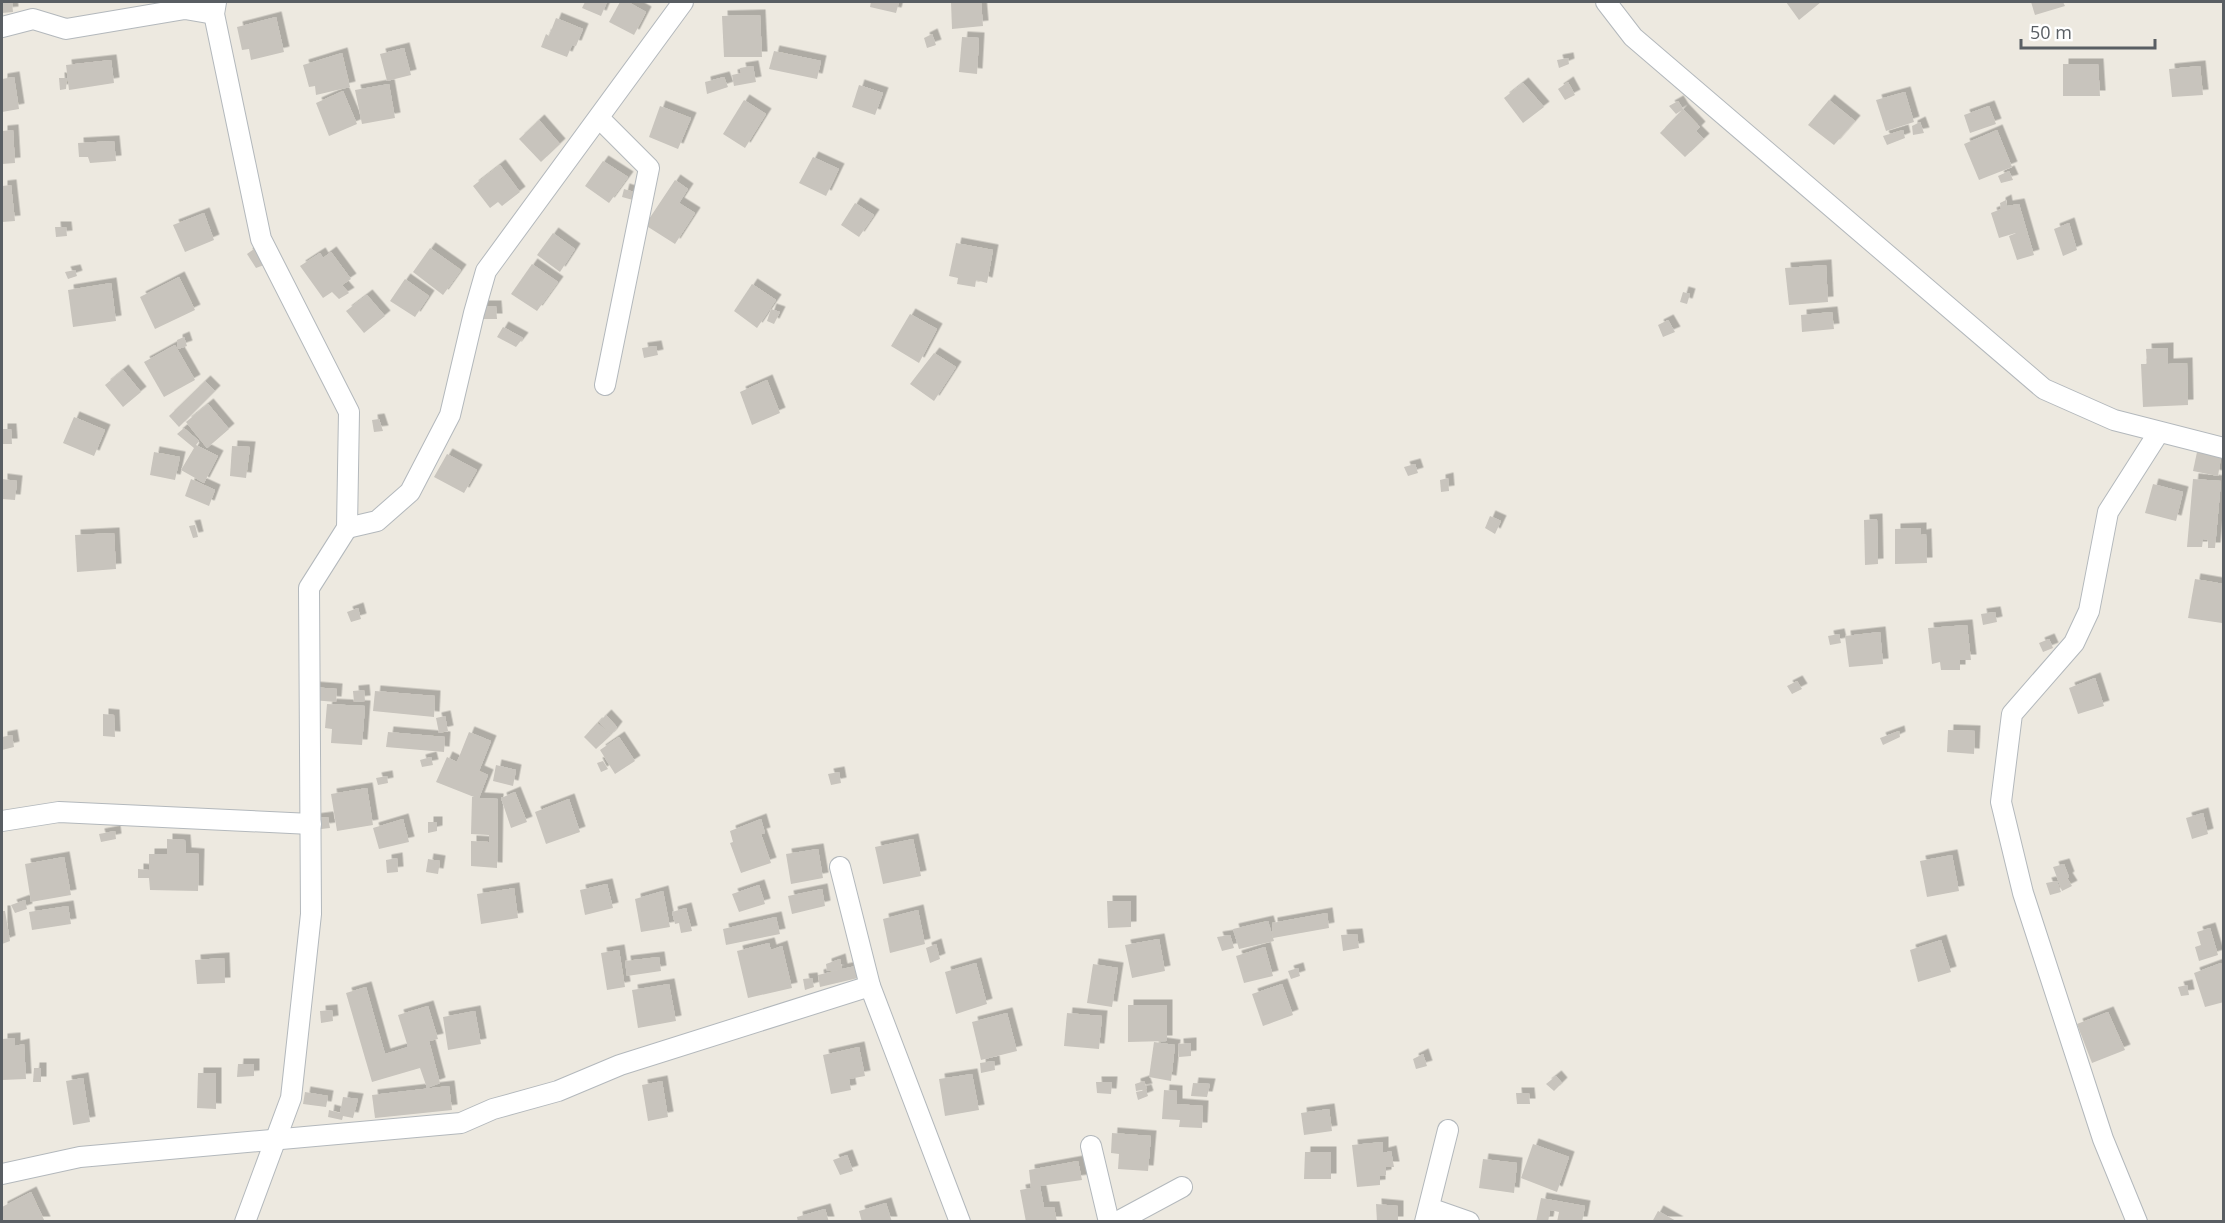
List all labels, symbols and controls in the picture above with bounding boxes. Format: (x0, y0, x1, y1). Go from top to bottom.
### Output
scale bar (2021, 12, 2154, 50)
text: 50 m (2030, 20, 2072, 44)

